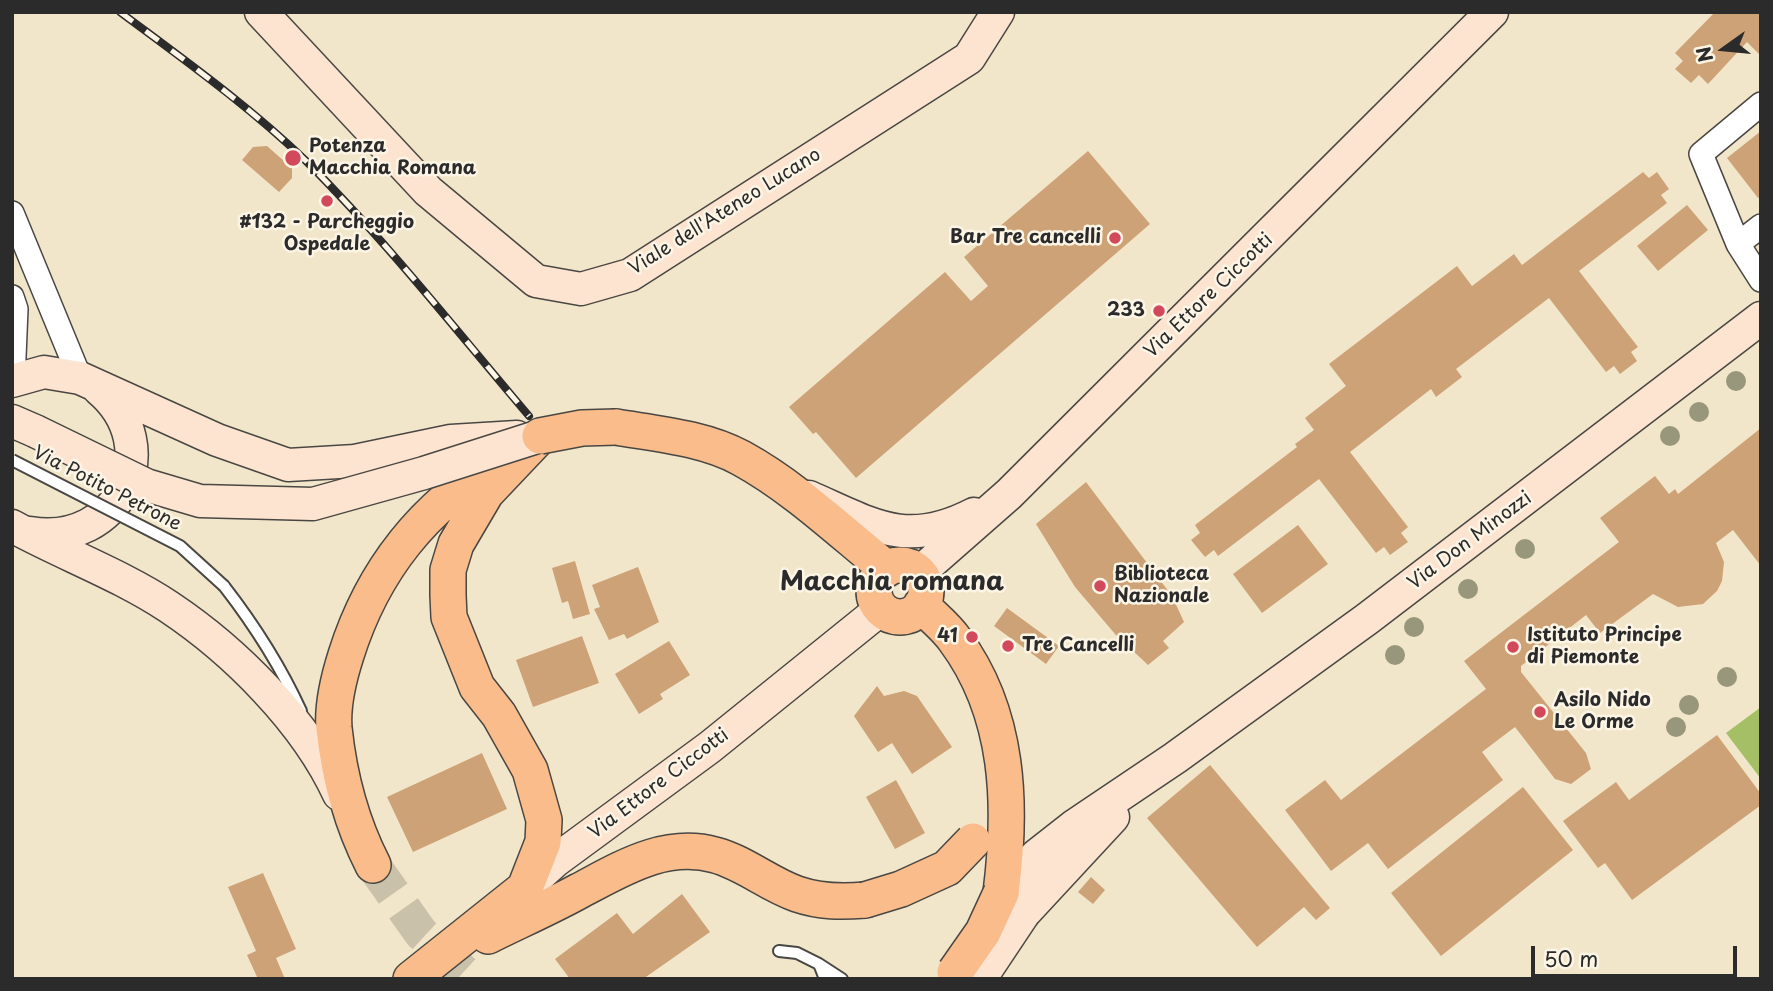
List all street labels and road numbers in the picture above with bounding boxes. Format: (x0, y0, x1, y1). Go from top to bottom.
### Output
street label: Viale dell'Ateneo Lucano (625, 143, 825, 281)
street label: Via Ettore Ciccotti (1140, 229, 1278, 363)
street label: Via Potito Petrone (29, 442, 185, 536)
street label: Via Don Minozzi (1404, 487, 1536, 595)
street label: Via Ettore Ciccotti (584, 724, 734, 844)

